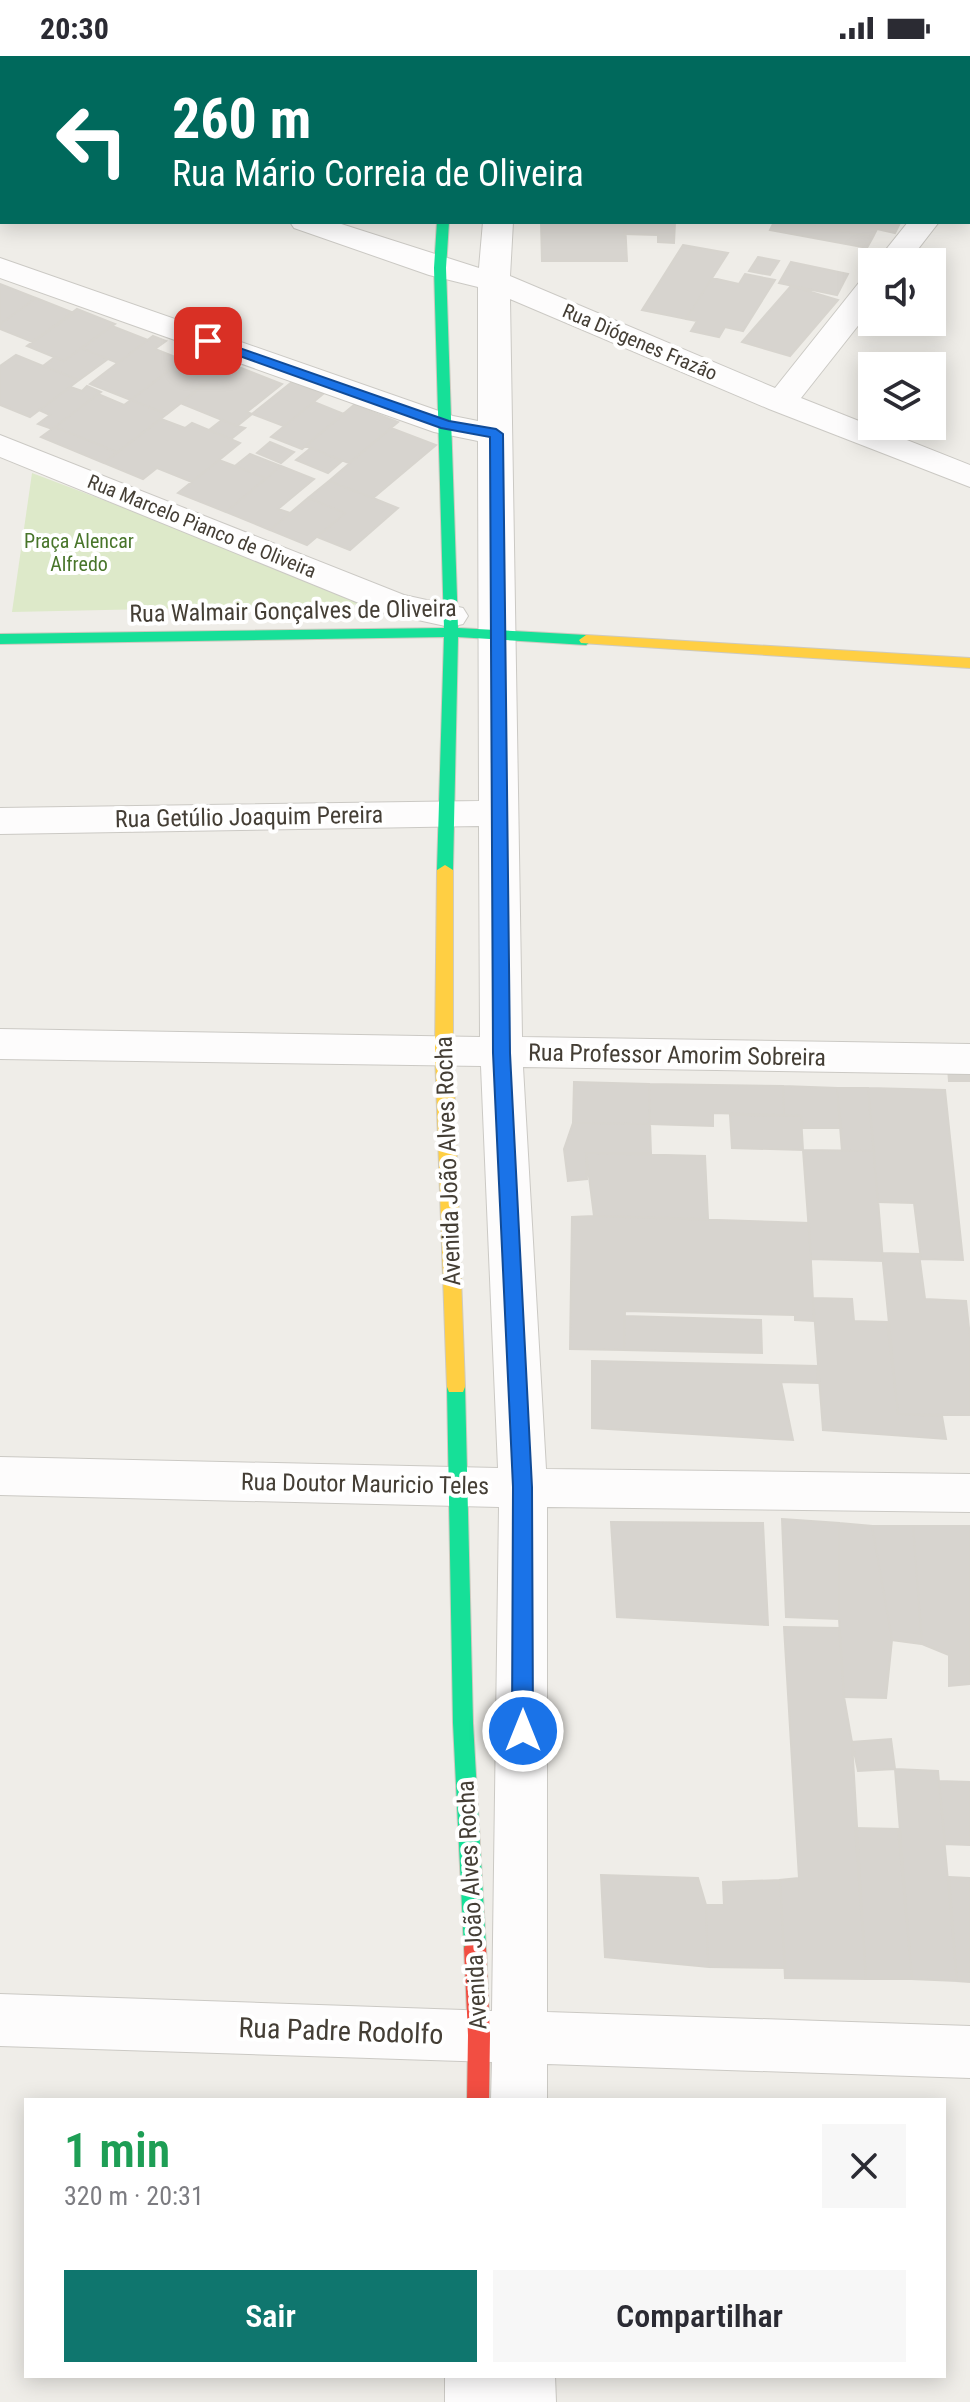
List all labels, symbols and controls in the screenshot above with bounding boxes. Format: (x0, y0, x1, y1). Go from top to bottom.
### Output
text: 20:30 (40, 11, 109, 46)
text: 260 m (172, 86, 311, 152)
icon: left (40, 88, 144, 192)
text: Rua Mário Correia de Oliveira (172, 153, 584, 195)
map controls (858, 248, 946, 440)
button: sound (858, 248, 946, 336)
street label: Rua Diógenes Frazão (559, 299, 721, 385)
pin (174, 307, 242, 375)
icon: arrive (186, 319, 230, 363)
button: layers (858, 352, 946, 440)
street label: Rua Marcelo Pianco de Oliveira (84, 469, 320, 583)
park label: Praça Alencar Alfredo (24, 529, 134, 576)
street label: Rua Walmair Gonçalves de Oliveira (129, 594, 457, 628)
street label: Rua Getúlio Joaquim Pereira (115, 801, 383, 833)
street label: Avenida João Alves Rocha (430, 1036, 466, 1286)
street label: Rua Professor Amorim Sobreira (528, 1038, 826, 1072)
street label: Rua Doutor Mauricio Teles (241, 1468, 489, 1500)
position arrow (481, 1689, 565, 1773)
street label: Avenida João Alves Rocha (451, 1780, 493, 2030)
street label: Rua Padre Rodolfo (238, 2011, 444, 2051)
text: 1 min (64, 2122, 170, 2179)
button: close (822, 2124, 906, 2208)
text: 320 m · 20:31 (64, 2181, 204, 2211)
button: Sair (64, 2270, 477, 2362)
button: Compartilhar (493, 2270, 906, 2362)

